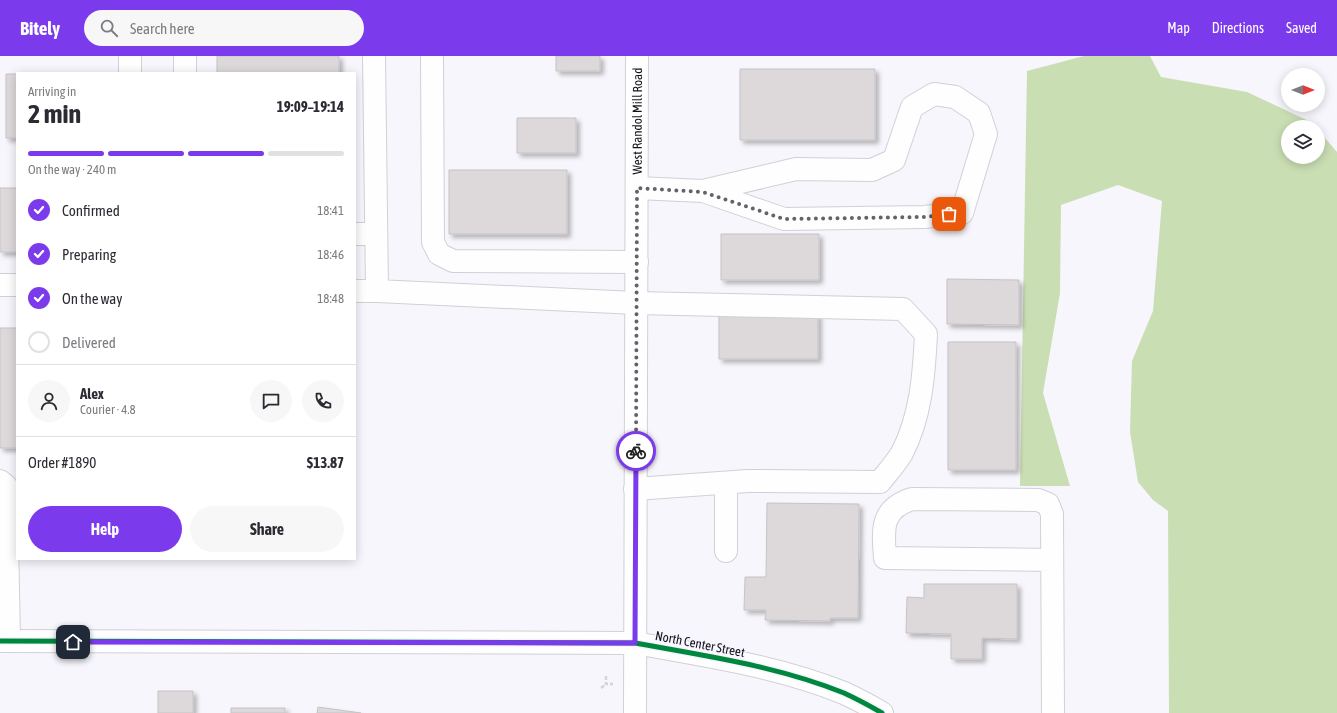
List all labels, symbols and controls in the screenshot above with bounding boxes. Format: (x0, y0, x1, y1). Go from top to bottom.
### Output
search box (84, 10, 364, 46)
text: Bitely (20, 17, 60, 39)
icon: search (98, 17, 120, 39)
text: Search here (130, 20, 195, 37)
text: Map (1167, 20, 1190, 36)
text: Directions (1212, 20, 1264, 36)
text: Saved (1286, 20, 1317, 36)
street label: West Randol Mill Road (629, 68, 644, 174)
north arrow (1281, 68, 1325, 112)
map controls (1281, 68, 1325, 164)
text: Arriving in (28, 84, 76, 99)
text: 19:09–19:14 (277, 98, 344, 115)
text: 2 min (28, 99, 81, 129)
button: layers (1281, 120, 1325, 164)
text: On the way · 240 m (28, 162, 116, 177)
pin (932, 197, 966, 231)
icon: check (28, 199, 50, 221)
text: Confirmed (62, 202, 120, 219)
text: 18:41 (317, 203, 344, 218)
icon: bag (938, 203, 960, 225)
icon: check (28, 243, 50, 265)
text: Preparing (62, 246, 116, 263)
text: 18:46 (317, 247, 344, 262)
icon: check (28, 287, 50, 309)
text: On the way (62, 290, 123, 307)
text: 18:48 (317, 291, 344, 306)
text: Delivered (62, 334, 116, 351)
button: person (28, 380, 70, 422)
button: chat (250, 380, 292, 422)
button: phone (302, 380, 344, 422)
text: Alex (80, 385, 104, 402)
text: Courier · 4.8 (80, 402, 136, 417)
courier (616, 431, 656, 471)
icon: bike (625, 440, 647, 462)
text: Order #1890 (28, 454, 96, 471)
text: $13.87 (307, 454, 344, 471)
button: Help (28, 506, 182, 552)
button: Share (190, 506, 344, 552)
pin (56, 625, 90, 659)
street label: North Center Street (654, 628, 746, 660)
icon: home (62, 631, 84, 653)

